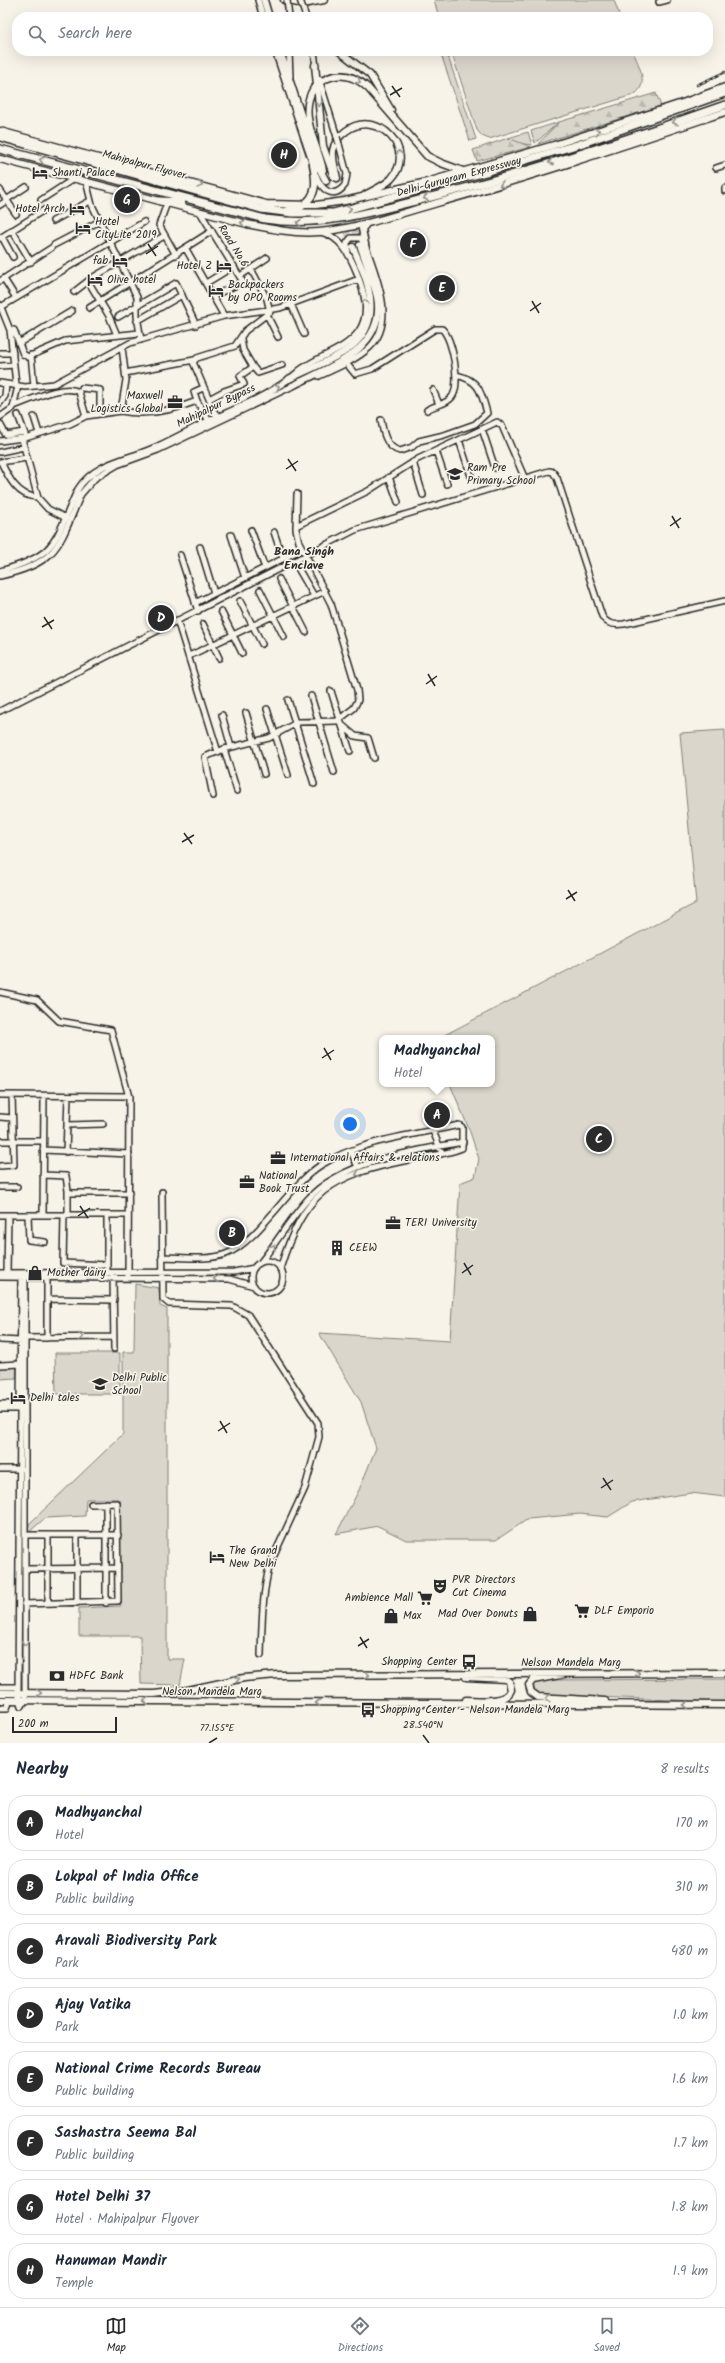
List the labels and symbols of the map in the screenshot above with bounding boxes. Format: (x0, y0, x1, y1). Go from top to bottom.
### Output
one-way arrow (354, 76, 361, 83)
one-way arrow (314, 101, 323, 107)
one-way arrow (671, 117, 678, 126)
one-way arrow (593, 127, 600, 136)
pin: H (271, 140, 297, 170)
street label: Mahipalpur Flyover (100, 145, 189, 185)
one-way arrow (395, 149, 404, 156)
street label: Delhi-Gurugram Expressway (395, 151, 524, 202)
one-way arrow (39, 156, 46, 165)
one-way arrow (548, 157, 555, 166)
hotel icon: Shanti Palace (31, 164, 49, 182)
place label: Shanti Palace (52, 164, 115, 182)
one-way arrow (196, 180, 203, 189)
one-way arrow (498, 180, 505, 189)
pin: G (114, 185, 140, 215)
one-way arrow (423, 194, 430, 202)
place label: Hotel Arch (15, 200, 65, 218)
hotel icon: Hotel Arch (68, 200, 86, 218)
one-way arrow (346, 205, 353, 214)
place label: Hotel CityLite 2019 (95, 213, 157, 244)
hotel icon: Hotel CityLite 2019 (74, 219, 92, 237)
one-way arrow (240, 219, 246, 227)
one-way arrow (296, 219, 302, 227)
street label: Road No.6 (213, 221, 253, 271)
pin: F (400, 229, 426, 259)
place label: fab (93, 252, 108, 270)
hotel icon: fab (111, 252, 129, 270)
place label: Hotel Z (177, 257, 212, 275)
hotel icon: Hotel Z (215, 257, 233, 275)
hotel icon: Olive hotel (86, 271, 104, 289)
place label: Olive hotel (107, 271, 156, 289)
pin: E (429, 273, 455, 303)
place label: Backpackers by OPO Rooms (228, 276, 297, 307)
hotel icon: Backpackers by OPO Rooms (207, 282, 225, 300)
one-way arrow (360, 299, 369, 305)
street label: Mahipalpur Bypass (173, 379, 259, 433)
one-way arrow (273, 384, 280, 391)
place label: Maxwell Logistics Global (91, 387, 163, 418)
office icon: Maxwell Logistics Global (166, 393, 184, 411)
place label: Ram Pre Primary School (467, 459, 536, 490)
school or university icon: Ram Pre Primary School (446, 465, 464, 483)
district label: Bana Singh Enclave (274, 542, 334, 575)
pin: D (148, 603, 174, 633)
pin: A (424, 1100, 450, 1130)
your location (340, 1114, 360, 1134)
pin: C (586, 1124, 612, 1154)
office icon: International Affairs & relations (269, 1149, 287, 1167)
place label: International Affairs & relations (290, 1149, 440, 1167)
place label: National Book Trust (259, 1167, 310, 1198)
one-way arrow (355, 1169, 362, 1177)
office icon: National Book Trust (238, 1173, 256, 1191)
office icon: TERI University (384, 1214, 402, 1232)
place label: TERI University (405, 1214, 477, 1232)
pin: B (219, 1218, 245, 1248)
building icon: CEEW (328, 1239, 346, 1257)
place label: CEEW (349, 1239, 377, 1257)
one-way arrow (268, 1244, 275, 1251)
shop icon: Mother dairy (26, 1264, 44, 1282)
place label: Mother dairy (47, 1264, 107, 1282)
one-way arrow (213, 1275, 219, 1283)
one-way arrow (78, 1333, 84, 1341)
place label: Delhi Public School (112, 1369, 167, 1400)
school or university icon: Delhi Public School (91, 1375, 109, 1393)
hotel icon: Delhi tales (9, 1389, 27, 1407)
place label: Delhi tales (30, 1389, 80, 1407)
place label: The Grand New Delhi (229, 1542, 278, 1573)
hotel icon: The Grand New Delhi (208, 1548, 226, 1566)
place label: PVR Directors Cut Cinema (452, 1571, 516, 1602)
theatre icon: PVR Directors Cut Cinema (431, 1577, 449, 1595)
place label: Ambience Mall (345, 1589, 413, 1607)
supermarket icon: Ambience Mall (416, 1589, 434, 1607)
supermarket icon: DLF Emporio (573, 1602, 591, 1620)
place label: DLF Emporio (594, 1602, 654, 1620)
place label: Mad Over Donuts (438, 1605, 518, 1623)
shop icon: Mad Over Donuts (521, 1605, 539, 1623)
shop icon: Max (382, 1607, 400, 1625)
place label: Max (403, 1607, 422, 1625)
one-way arrow (21, 1640, 29, 1646)
place label: Shopping Center (381, 1653, 458, 1671)
bus stop icon: Shopping Center (460, 1653, 478, 1671)
street label: Nelson Mandela Marg (521, 1654, 621, 1672)
bank icon: HDFC Bank (48, 1667, 66, 1685)
place label: HDFC Bank (69, 1667, 124, 1685)
one-way arrow (634, 1669, 640, 1677)
one-way arrow (364, 1671, 370, 1679)
one-way arrow (234, 1676, 241, 1684)
street label: Nelson Mandela Marg (162, 1683, 262, 1701)
one-way arrow (36, 1689, 42, 1697)
one-way arrow (545, 1693, 551, 1702)
one-way arrow (143, 1697, 149, 1705)
one-way arrow (315, 1699, 321, 1707)
bus stop icon: Shopping Center - Nelson Mandela Marg (359, 1701, 377, 1719)
place label: Shopping Center - Nelson Mandela Marg (380, 1701, 570, 1719)
one-way arrow (683, 1701, 689, 1709)
scale bar (12, 1715, 117, 1734)
text: 28.540°N (403, 1717, 443, 1733)
text: 77.155°E (200, 1720, 236, 1736)

